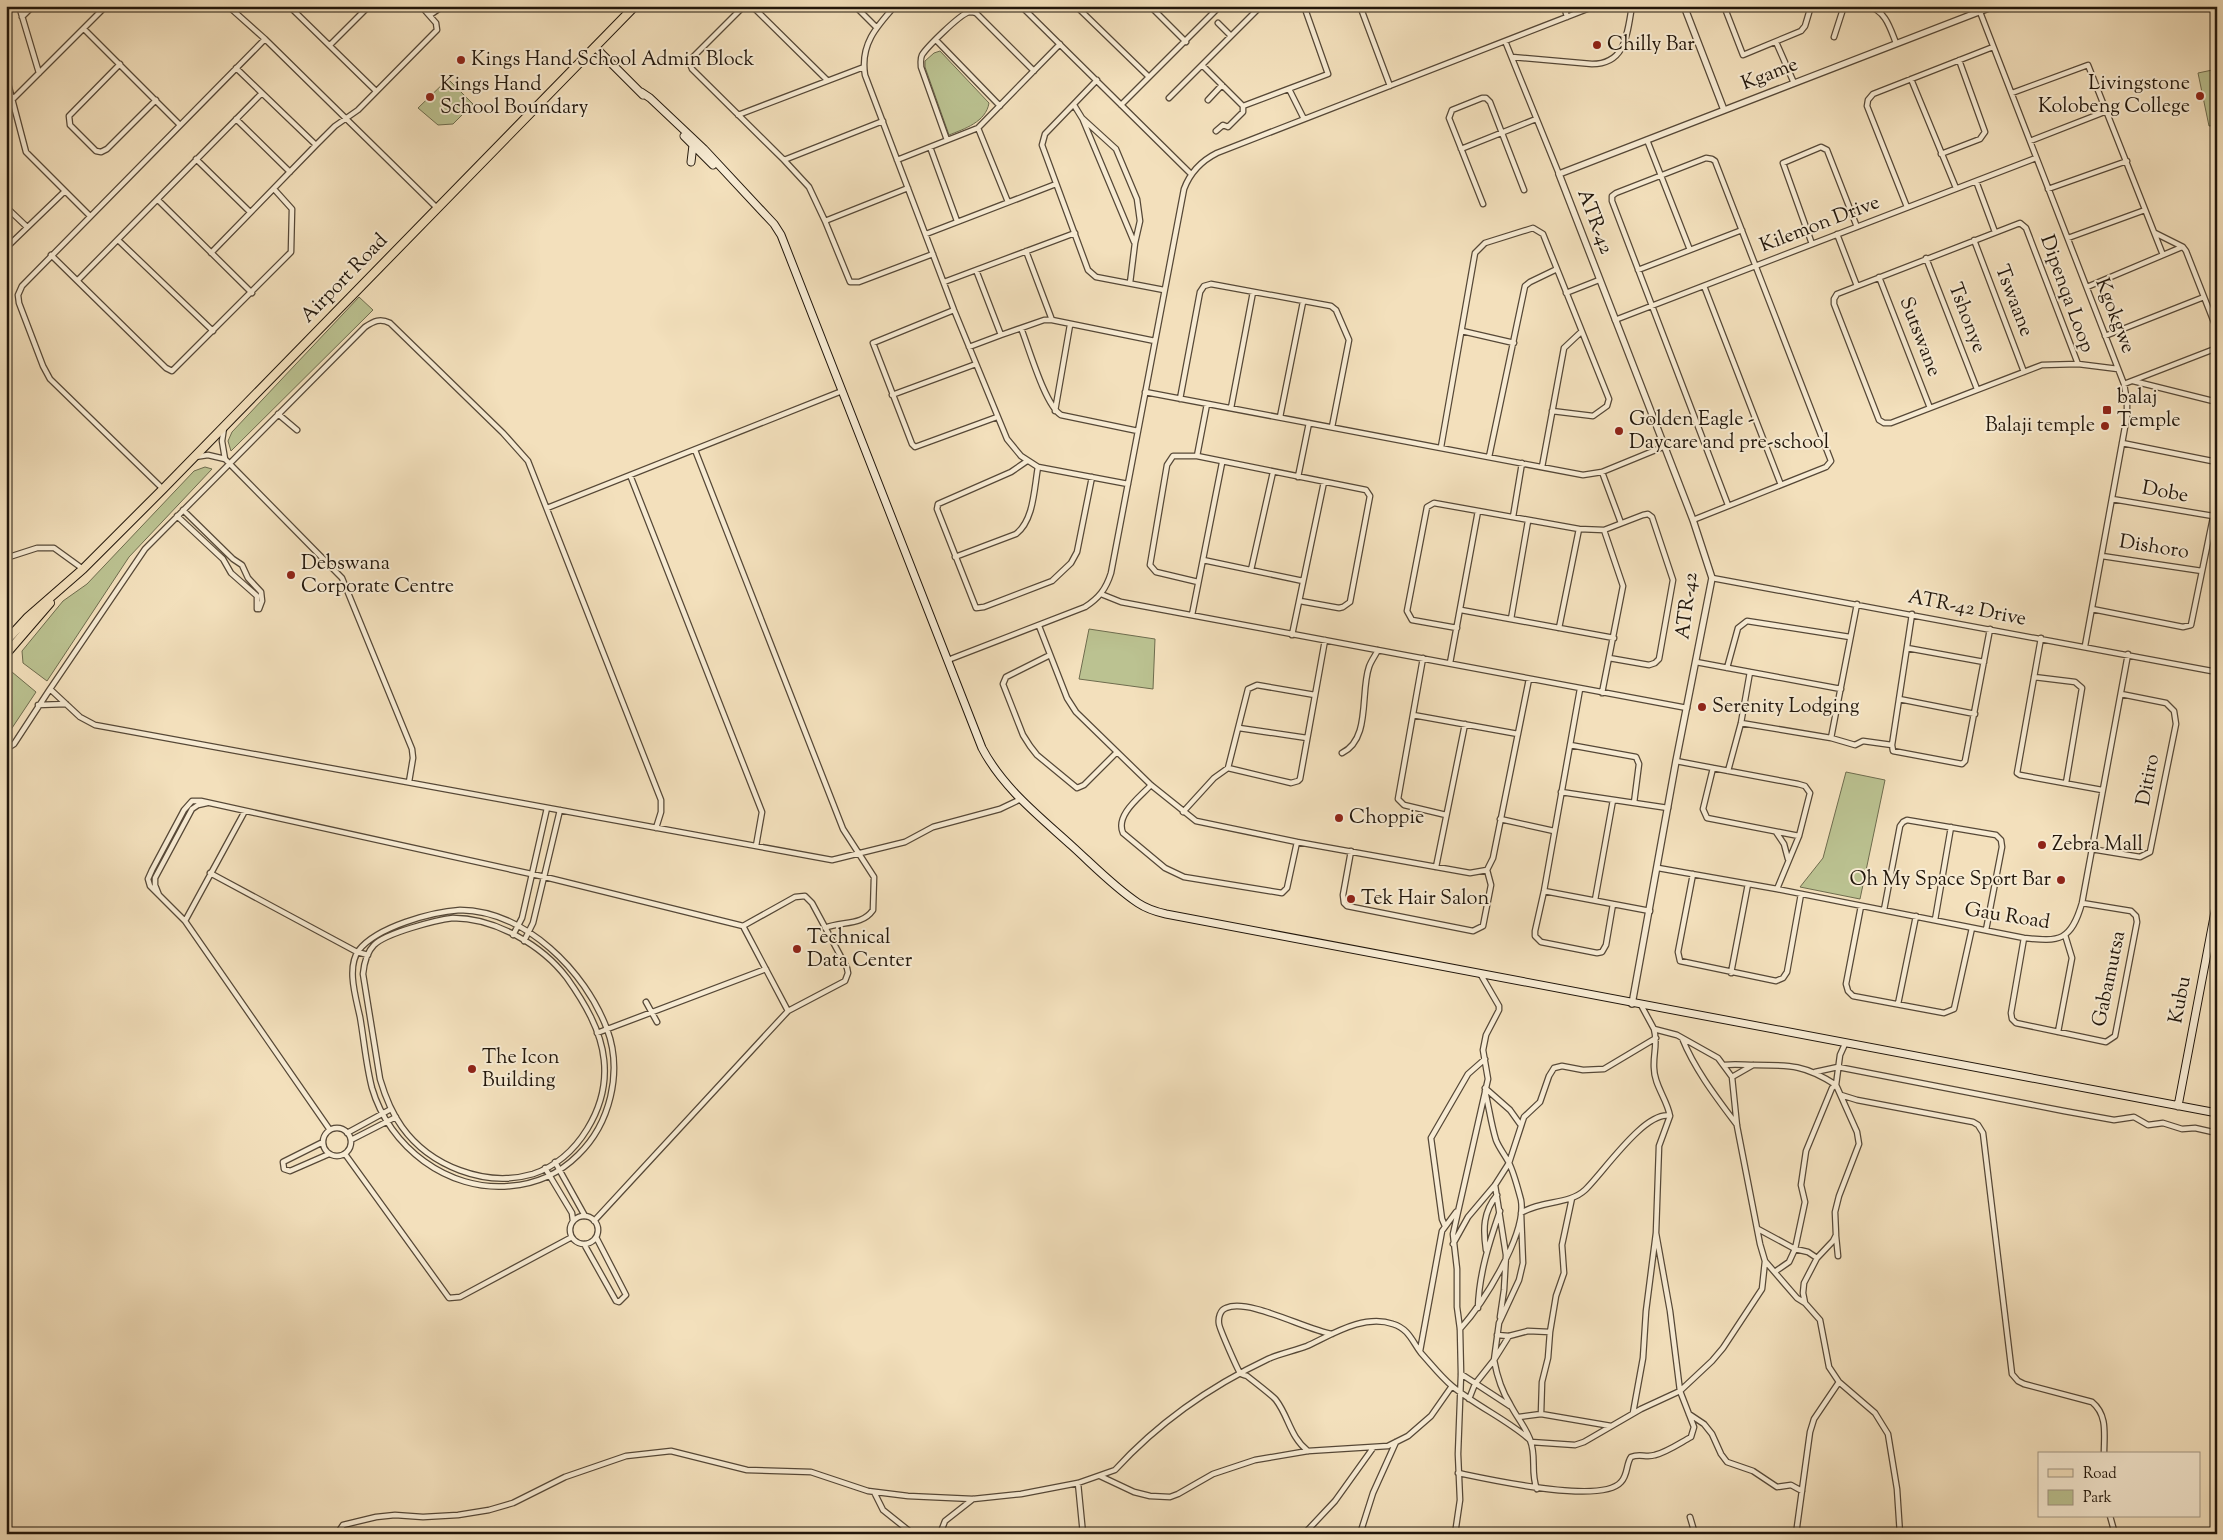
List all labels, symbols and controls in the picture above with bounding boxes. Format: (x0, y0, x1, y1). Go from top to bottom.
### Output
place label: Chilly Bar (1607, 31, 1695, 60)
marker: Chilly Bar (1591, 39, 1603, 51)
place label: Kings Hand School Admin Block (471, 46, 755, 75)
street label: Kgame (1737, 51, 1803, 99)
marker: Kings Hand School Admin Block (455, 54, 467, 66)
place label: Livingstone Kolobeng College (2038, 70, 2190, 122)
place label: Kings Hand School Boundary (440, 71, 588, 123)
marker: Livingstone Kolobeng College (2194, 90, 2206, 102)
marker: Kings Hand School Boundary (424, 91, 436, 103)
street label: ATR-42 (1568, 185, 1620, 259)
street label: Kilemon Drive (1756, 189, 1884, 261)
street label: Airport Road (295, 228, 395, 330)
street label: Dipenqa Loop (2031, 231, 2101, 357)
street label: Tswaane (1986, 261, 2040, 341)
street label: Kgokgwe (2086, 274, 2142, 358)
street label: Tshonye (1939, 279, 1993, 357)
street label: Sutswane (1891, 293, 1947, 381)
place label: balaj Temple (2117, 384, 2181, 436)
marker: balaj Temple (2101, 404, 2113, 416)
place label: Golden Eagle - Daycare and pre-school (1629, 406, 1830, 458)
place label: Balaji temple (1985, 412, 2095, 441)
marker: Balaji temple (2099, 420, 2111, 432)
marker: Golden Eagle - Daycare and pre-school (1613, 425, 1625, 437)
street label: Dobe (2139, 475, 2191, 511)
street label: Dishoro (2117, 528, 2191, 568)
place label: Debswana Corporate Centre (301, 550, 454, 602)
marker: Debswana Corporate Centre (285, 569, 297, 581)
street label: ATR-42 (1669, 571, 1707, 641)
street label: ATR-42 Drive (1905, 583, 2029, 635)
place label: Serenity Lodging (1712, 693, 1860, 722)
marker: Serenity Lodging (1696, 701, 1708, 713)
street label: Ditiro (2130, 752, 2168, 808)
place label: Choppie (1349, 804, 1424, 833)
marker: Choppie (1333, 812, 1345, 824)
place label: Zebra Mall (2052, 831, 2143, 860)
marker: Zebra Mall (2036, 839, 2048, 851)
place label: Oh My Space Sport Bar (1849, 866, 2051, 895)
marker: Oh My Space Sport Bar (2055, 874, 2067, 886)
place label: Tek Hair Salon (1361, 885, 1490, 914)
marker: Tek Hair Salon (1345, 893, 1357, 905)
street label: Gau Road (1962, 896, 2052, 938)
place label: Technical Data Center (807, 924, 913, 976)
street label: Gabamutsa (2086, 928, 2134, 1030)
marker: Technical Data Center (791, 943, 803, 955)
street label: Kubu (2162, 973, 2200, 1026)
place label: The Icon Building (482, 1044, 560, 1096)
marker: The Icon Building (466, 1063, 478, 1075)
legend (2038, 1452, 2200, 1518)
text: Road (2083, 1464, 2117, 1485)
text: Park (2083, 1488, 2112, 1509)

